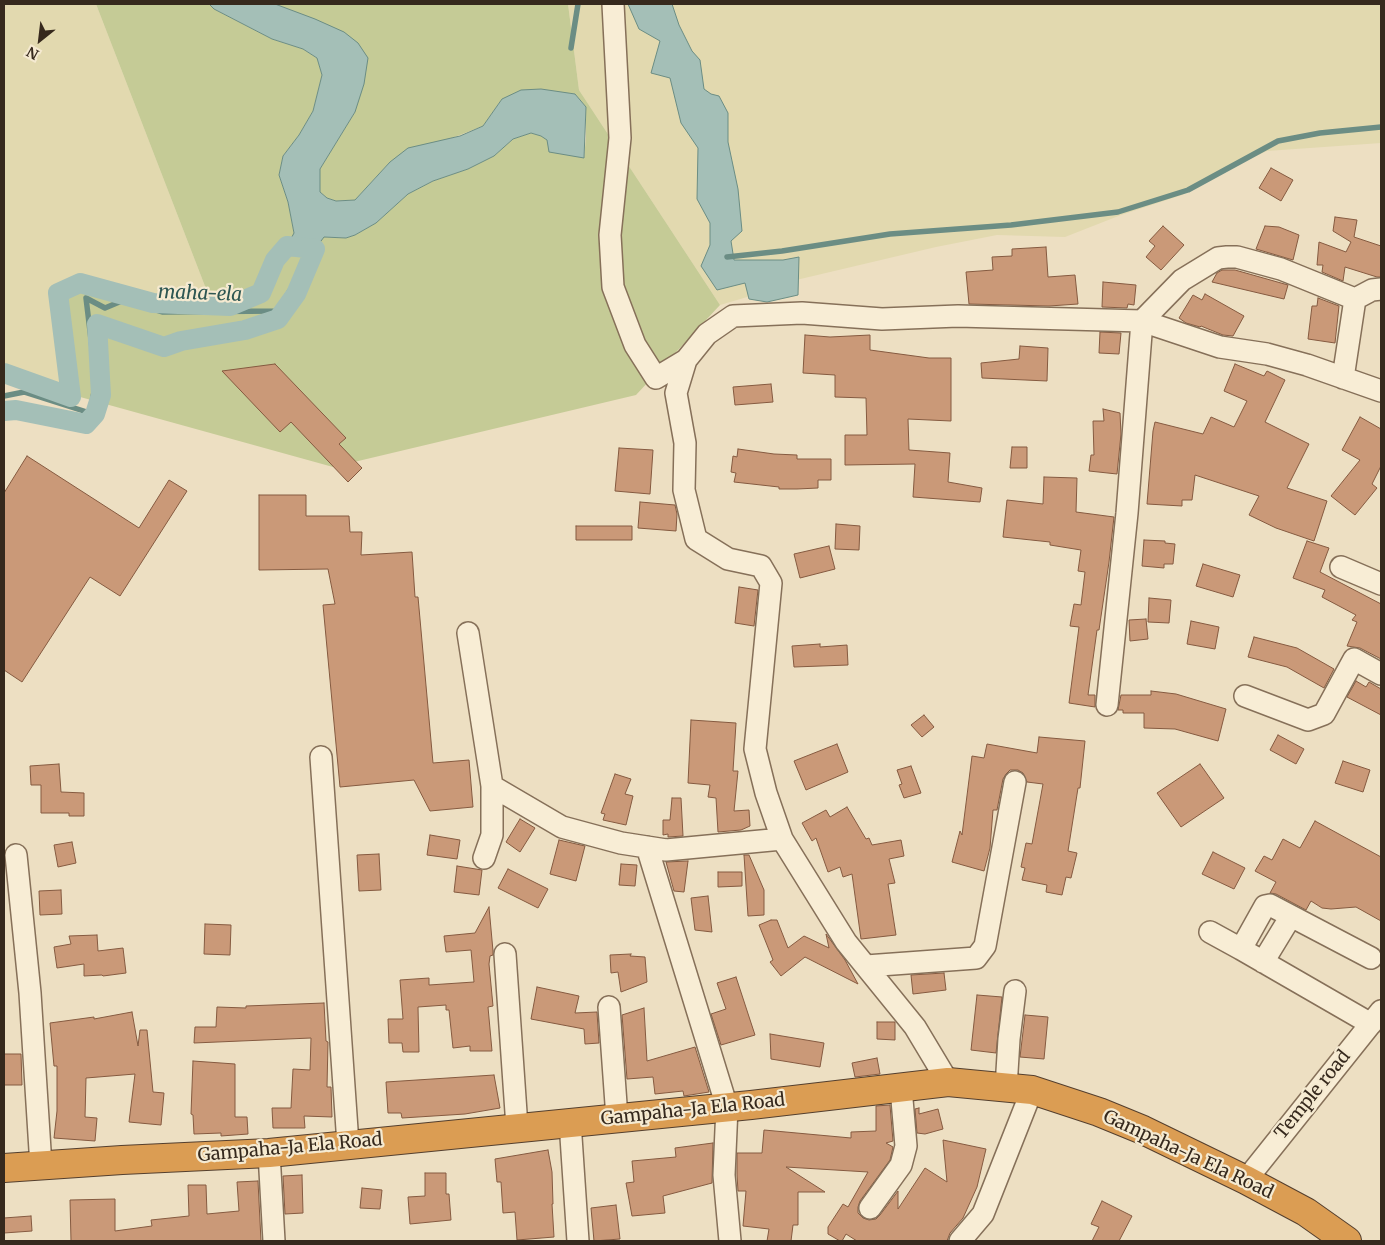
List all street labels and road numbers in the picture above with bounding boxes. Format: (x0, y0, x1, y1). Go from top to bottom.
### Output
street label: Temple road (1271, 1046, 1355, 1144)
street label: Gampaha-Ja Ela Road (600, 1090, 786, 1130)
street label: Gampaha-Ja Ela Road (1100, 1106, 1276, 1204)
street label: Gampaha-Ja Ela Road (197, 1129, 383, 1167)

